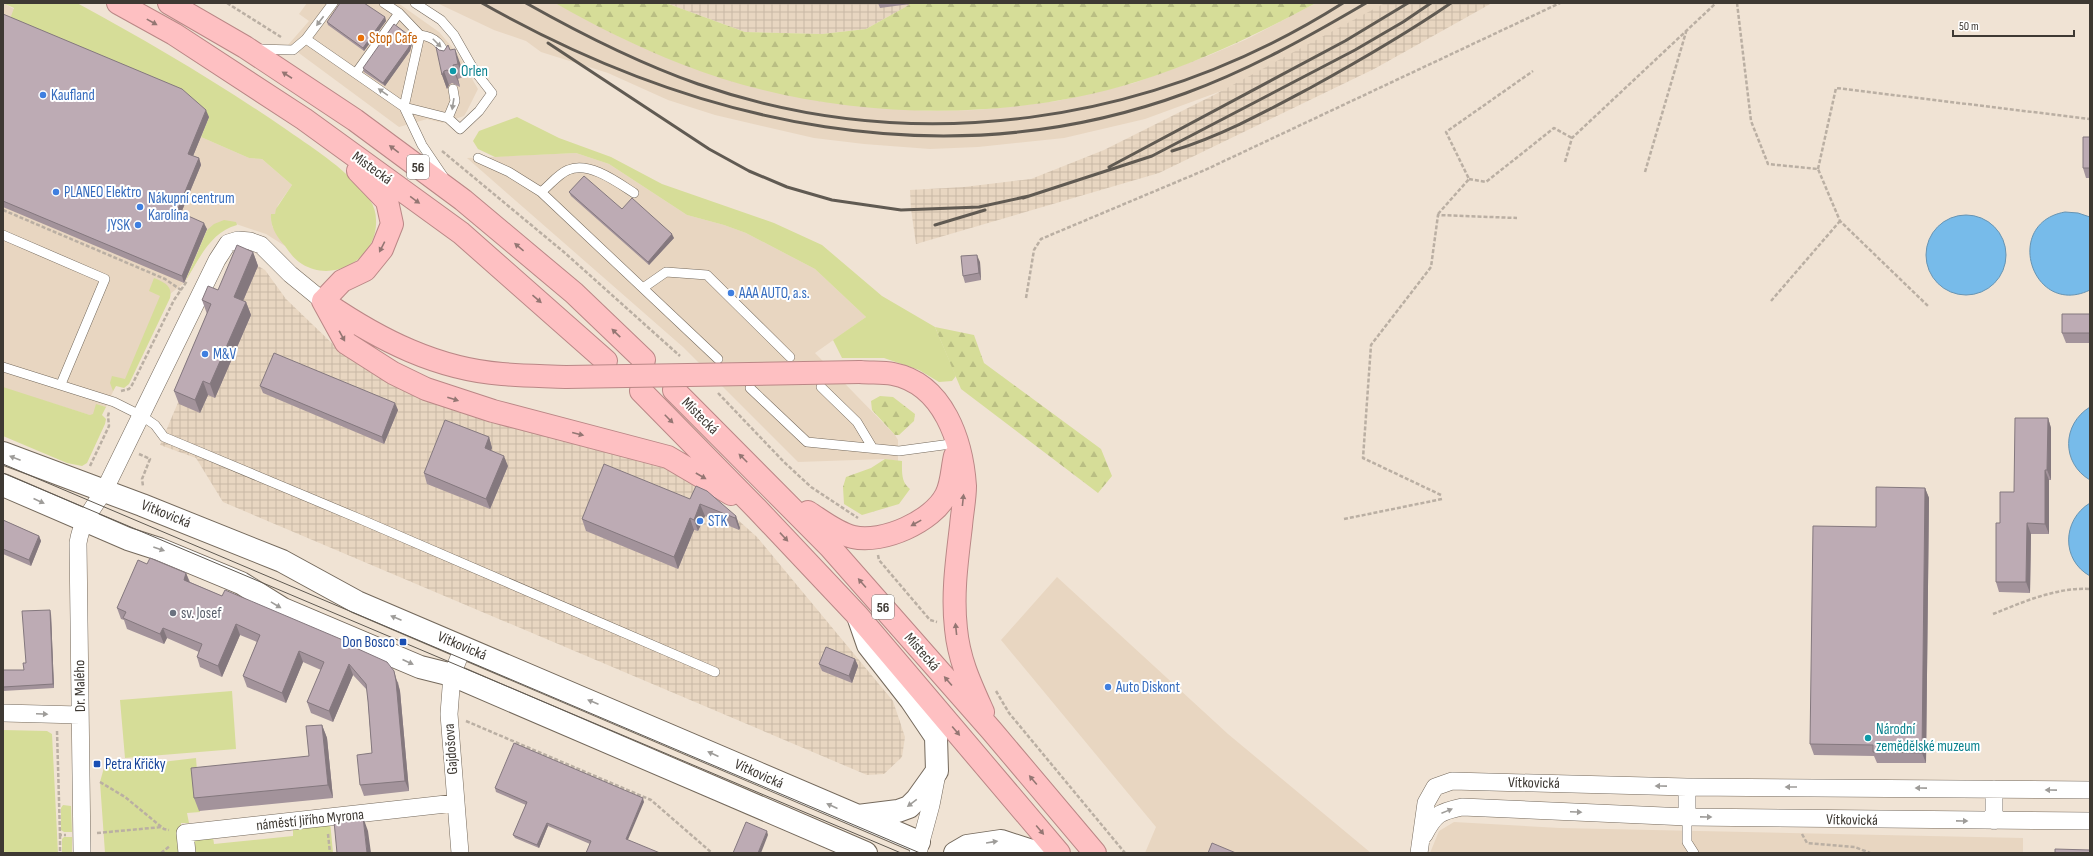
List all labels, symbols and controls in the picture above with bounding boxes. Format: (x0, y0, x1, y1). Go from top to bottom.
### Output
scale bar (1953, 12, 2074, 38)
one-way arrow (316, 16, 324, 26)
one-way arrow (146, 19, 158, 25)
text: 50 m (1959, 19, 1979, 34)
place label: Stop Cafe (369, 29, 418, 48)
marker: Stop Cafe (356, 33, 366, 43)
one-way arrow (432, 38, 442, 48)
place label: Orlen (461, 62, 488, 81)
marker: Orlen (448, 66, 458, 76)
one-way arrow (282, 72, 293, 79)
place label: Kaufland (51, 86, 95, 105)
one-way arrow (378, 88, 388, 96)
marker: Kaufland (38, 90, 48, 100)
one-way arrow (450, 98, 456, 110)
one-way arrow (389, 145, 400, 154)
street label: Místecká (348, 147, 396, 189)
road number: 56 (407, 155, 429, 179)
place label: PLANEO Elektro (64, 183, 141, 202)
marker: PLANEO Elektro (51, 187, 61, 197)
place label: Nákupní centrum Karolína (148, 189, 235, 225)
one-way arrow (410, 195, 420, 203)
marker: Nákupní centrum Karolína (135, 202, 145, 212)
place label: JYSK (107, 216, 130, 235)
marker: JYSK (133, 220, 143, 230)
one-way arrow (379, 241, 385, 253)
one-way arrow (513, 242, 524, 251)
place label: AAA AUTO, a.s. (738, 284, 810, 303)
marker: AAA AUTO, a.s. (726, 288, 736, 298)
one-way arrow (532, 295, 543, 304)
one-way arrow (611, 328, 621, 338)
one-way arrow (339, 330, 345, 341)
place label: M&V (213, 345, 236, 364)
marker: M&V (200, 349, 210, 359)
street label: Místecká (677, 393, 723, 439)
one-way arrow (448, 396, 460, 402)
one-way arrow (664, 414, 673, 424)
one-way arrow (573, 431, 585, 437)
one-way arrow (738, 454, 748, 463)
one-way arrow (9, 455, 21, 461)
one-way arrow (695, 472, 706, 479)
one-way arrow (960, 494, 967, 506)
street label: Vítkovická (138, 495, 194, 533)
one-way arrow (33, 498, 44, 504)
place label: STK (708, 512, 727, 531)
marker: STK (695, 516, 705, 526)
one-way arrow (910, 519, 922, 526)
one-way arrow (779, 532, 788, 542)
one-way arrow (154, 546, 166, 552)
one-way arrow (857, 578, 866, 589)
road number: 56 (872, 595, 894, 619)
one-way arrow (270, 601, 282, 608)
place label: sv. Josef (181, 604, 222, 623)
marker: sv. Josef (168, 608, 178, 618)
one-way arrow (390, 615, 402, 621)
one-way arrow (953, 623, 960, 635)
street label: Vítkovická (434, 627, 490, 665)
street label: Místecká (900, 629, 944, 675)
place label: Don Bosco (342, 633, 395, 652)
marker: Don Bosco (398, 637, 408, 647)
one-way arrow (403, 659, 414, 665)
street label: Dr. Malého (70, 660, 90, 712)
one-way arrow (943, 676, 952, 686)
place label: Auto Diskont (1115, 678, 1181, 697)
marker: Auto Diskont (1103, 682, 1113, 692)
one-way arrow (587, 699, 599, 705)
one-way arrow (36, 710, 48, 717)
place label: Národní zemědělské muzeum (1876, 720, 1980, 756)
street label: Gajdošova (440, 723, 462, 775)
one-way arrow (951, 726, 960, 736)
marker: Národní zemědělské muzeum (1863, 733, 1873, 743)
one-way arrow (706, 750, 718, 756)
place label: Petra Křičky (105, 755, 166, 774)
street label: Vítkovická (731, 755, 787, 793)
marker: Petra Křičky (92, 759, 102, 769)
street label: Vítkovická (1508, 773, 1560, 793)
one-way arrow (1029, 775, 1038, 786)
one-way arrow (1655, 783, 1667, 790)
one-way arrow (1784, 784, 1797, 790)
one-way arrow (1914, 785, 1927, 791)
one-way arrow (2044, 787, 2057, 793)
one-way arrow (906, 799, 917, 808)
one-way arrow (826, 803, 837, 809)
street label: náměstí Jiřího Myrona (255, 805, 365, 835)
one-way arrow (1441, 808, 1453, 814)
one-way arrow (1570, 808, 1582, 815)
street label: Vítkovická (1826, 810, 1878, 830)
one-way arrow (1700, 814, 1713, 820)
one-way arrow (1956, 818, 1969, 824)
one-way arrow (1035, 825, 1044, 836)
one-way arrow (986, 839, 998, 845)

